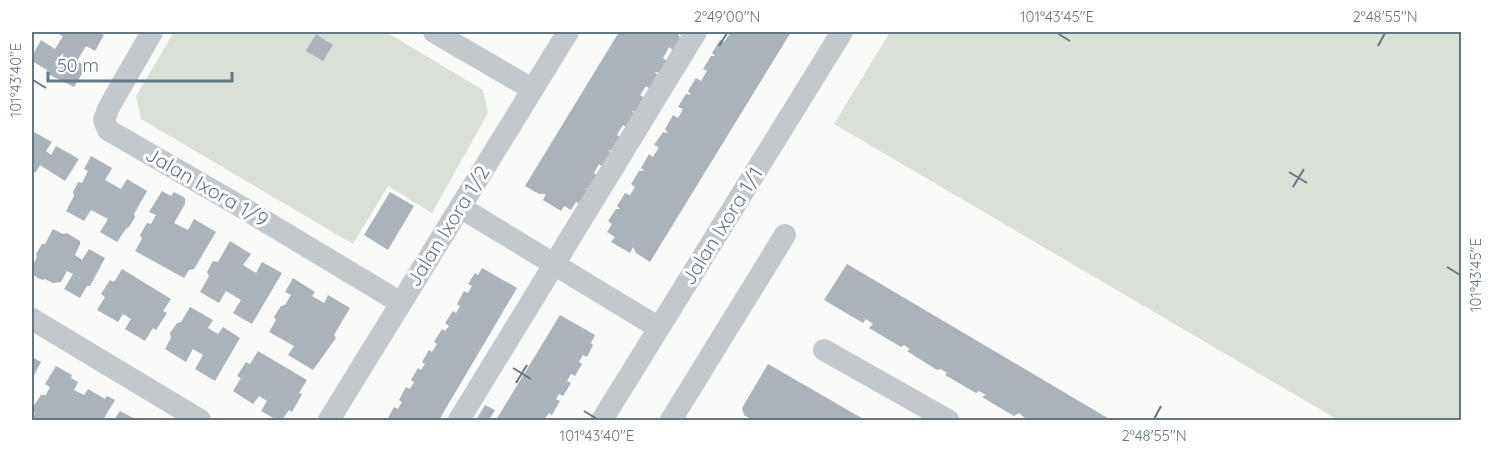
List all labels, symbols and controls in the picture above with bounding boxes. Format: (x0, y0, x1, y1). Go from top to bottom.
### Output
text: 2°49'00"N (694, 7, 760, 26)
text: 101°43'45"E (1020, 7, 1094, 26)
text: 2°48'55"N (1352, 7, 1418, 26)
text: 101°43'40"E (6, 43, 25, 117)
scale bar (48, 45, 232, 83)
text: 50 m (57, 54, 99, 77)
street label: Jalan Ixora 1/9 (141, 141, 273, 232)
street label: Jalan Ixora 1/2 (400, 161, 495, 291)
street label: Jalan Ixora 1/1 (675, 162, 768, 289)
text: 101°43'45"E (1466, 238, 1485, 312)
text: 101°43'40"E (560, 426, 634, 445)
text: 2°48'55"N (1121, 426, 1187, 445)

